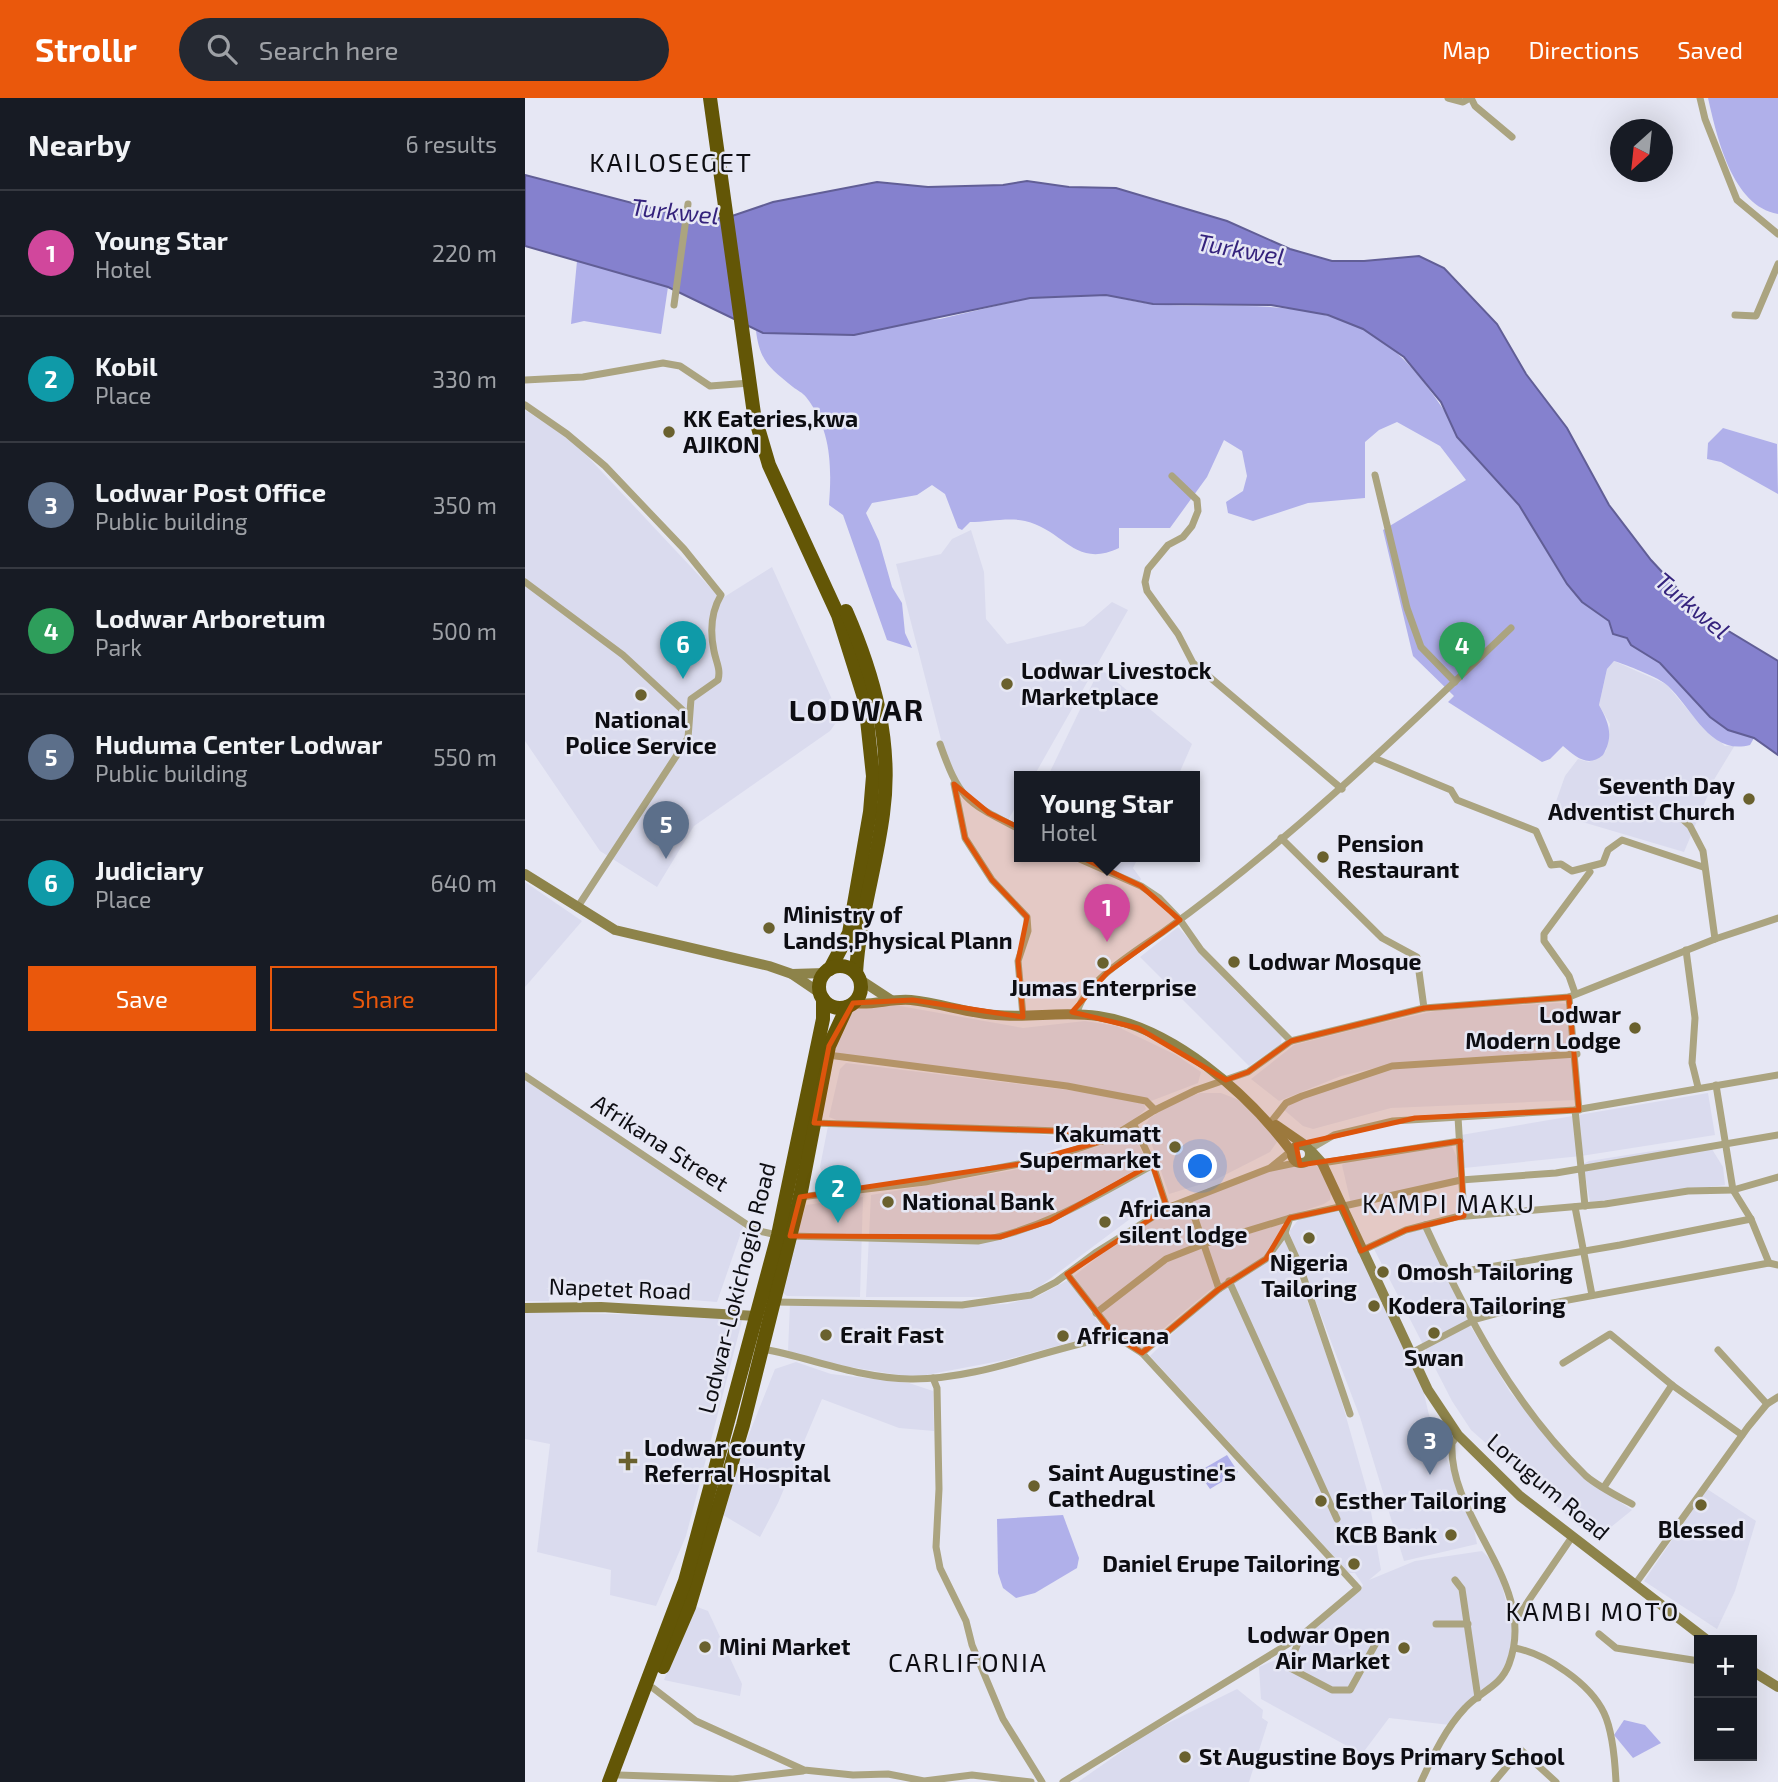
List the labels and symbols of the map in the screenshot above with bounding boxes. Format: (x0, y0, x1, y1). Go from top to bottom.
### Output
north arrow (1610, 119, 1673, 182)
district label: KAILOSEGET (589, 146, 753, 177)
water label: Turkwel (630, 191, 720, 230)
water label: Turkwel (1195, 227, 1287, 270)
place label: KK Eateries,kwa AJIKON (683, 404, 858, 458)
marker: KK Eateries,kwa AJIKON (661, 424, 677, 440)
water label: Turkwel (1650, 565, 1736, 644)
pin: 6 (660, 621, 706, 679)
pin: 4 (1439, 622, 1485, 680)
place label: Lodwar Livestock Marketplace (1021, 656, 1212, 710)
marker: Lodwar Livestock Marketplace (999, 676, 1015, 692)
marker: National Police Service (633, 687, 649, 703)
district label: LODWAR (789, 691, 925, 727)
place label: National Police Service (565, 705, 717, 759)
place label: Seventh Day Adventist Church (1548, 771, 1735, 825)
marker: Seventh Day Adventist Church (1741, 791, 1757, 807)
pin: 5 (643, 801, 689, 859)
place label: Pension Restaurant (1337, 829, 1459, 883)
marker: Pension Restaurant (1315, 849, 1331, 865)
pin: 1 (1084, 884, 1130, 942)
place label: Ministry of Lands,Physical Plann (783, 900, 1013, 954)
marker: Ministry of Lands,Physical Plann (761, 920, 777, 936)
place label: Lodwar Mosque (1248, 947, 1422, 975)
marker: Lodwar Mosque (1226, 954, 1242, 970)
marker: Jumas Enterprise (1095, 955, 1111, 971)
place label: Jumas Enterprise (1009, 973, 1197, 1001)
place label: Lodwar Modern Lodge (1465, 1000, 1621, 1054)
marker: Lodwar Modern Lodge (1627, 1020, 1643, 1036)
street label: Afrikana Street (587, 1088, 734, 1197)
place label: Kakumatt Supermarket (1019, 1119, 1161, 1173)
marker: Kakumatt Supermarket (1167, 1139, 1183, 1155)
your location (1183, 1149, 1217, 1183)
street label: Lodwar-Lokichogio Road (691, 1159, 781, 1416)
pin: 2 (815, 1165, 861, 1223)
place label: National Bank (902, 1187, 1055, 1215)
district label: KAMPI MAKU (1362, 1187, 1536, 1218)
marker: National Bank (880, 1194, 896, 1210)
place label: Africana silent lodge (1119, 1194, 1247, 1248)
marker: Africana silent lodge (1097, 1214, 1113, 1230)
marker: Nigeria Tailoring (1301, 1230, 1317, 1246)
place label: Nigeria Tailoring (1261, 1248, 1358, 1302)
place label: Omosh Tailoring (1397, 1257, 1574, 1285)
marker: Omosh Tailoring (1375, 1264, 1391, 1280)
street label: Napetet Road (548, 1272, 692, 1304)
place label: Kodera Tailoring (1388, 1291, 1566, 1319)
marker: Kodera Tailoring (1366, 1298, 1382, 1314)
place label: Erait Fast (840, 1320, 944, 1348)
place label: Africana (1077, 1321, 1169, 1349)
marker: Swan (1426, 1325, 1442, 1341)
marker: Erait Fast (818, 1327, 834, 1343)
marker: Africana (1055, 1328, 1071, 1344)
place label: Swan (1404, 1343, 1464, 1371)
pin: 3 (1407, 1417, 1453, 1475)
street label: Lorugum Road (1482, 1427, 1616, 1546)
place label: Lodwar county Referral Hospital (644, 1433, 831, 1487)
marker: Lodwar county Referral Hospital (618, 1451, 638, 1471)
place label: Saint Augustine's Cathedral (1048, 1458, 1236, 1512)
marker: Saint Augustine's Cathedral (1026, 1478, 1042, 1494)
place label: Esther Tailoring (1335, 1486, 1507, 1514)
marker: Esther Tailoring (1313, 1493, 1329, 1509)
marker: Blessed (1693, 1497, 1709, 1513)
place label: Blessed (1658, 1515, 1744, 1543)
place label: KCB Bank (1335, 1520, 1437, 1548)
marker: KCB Bank (1443, 1527, 1459, 1543)
place label: Daniel Erupe Tailoring (1102, 1549, 1341, 1577)
marker: Daniel Erupe Tailoring (1346, 1556, 1362, 1572)
district label: KAMBI MOTO (1506, 1595, 1681, 1626)
place label: Lodwar Open Air Market (1247, 1620, 1390, 1674)
place label: Mini Market (719, 1632, 850, 1660)
marker: Mini Market (697, 1639, 713, 1655)
marker: Lodwar Open Air Market (1396, 1640, 1412, 1656)
district label: CARLIFONIA (888, 1646, 1048, 1677)
place label: St Augustine Boys Primary School (1199, 1742, 1565, 1770)
marker: St Augustine Boys Primary School (1177, 1749, 1193, 1765)

